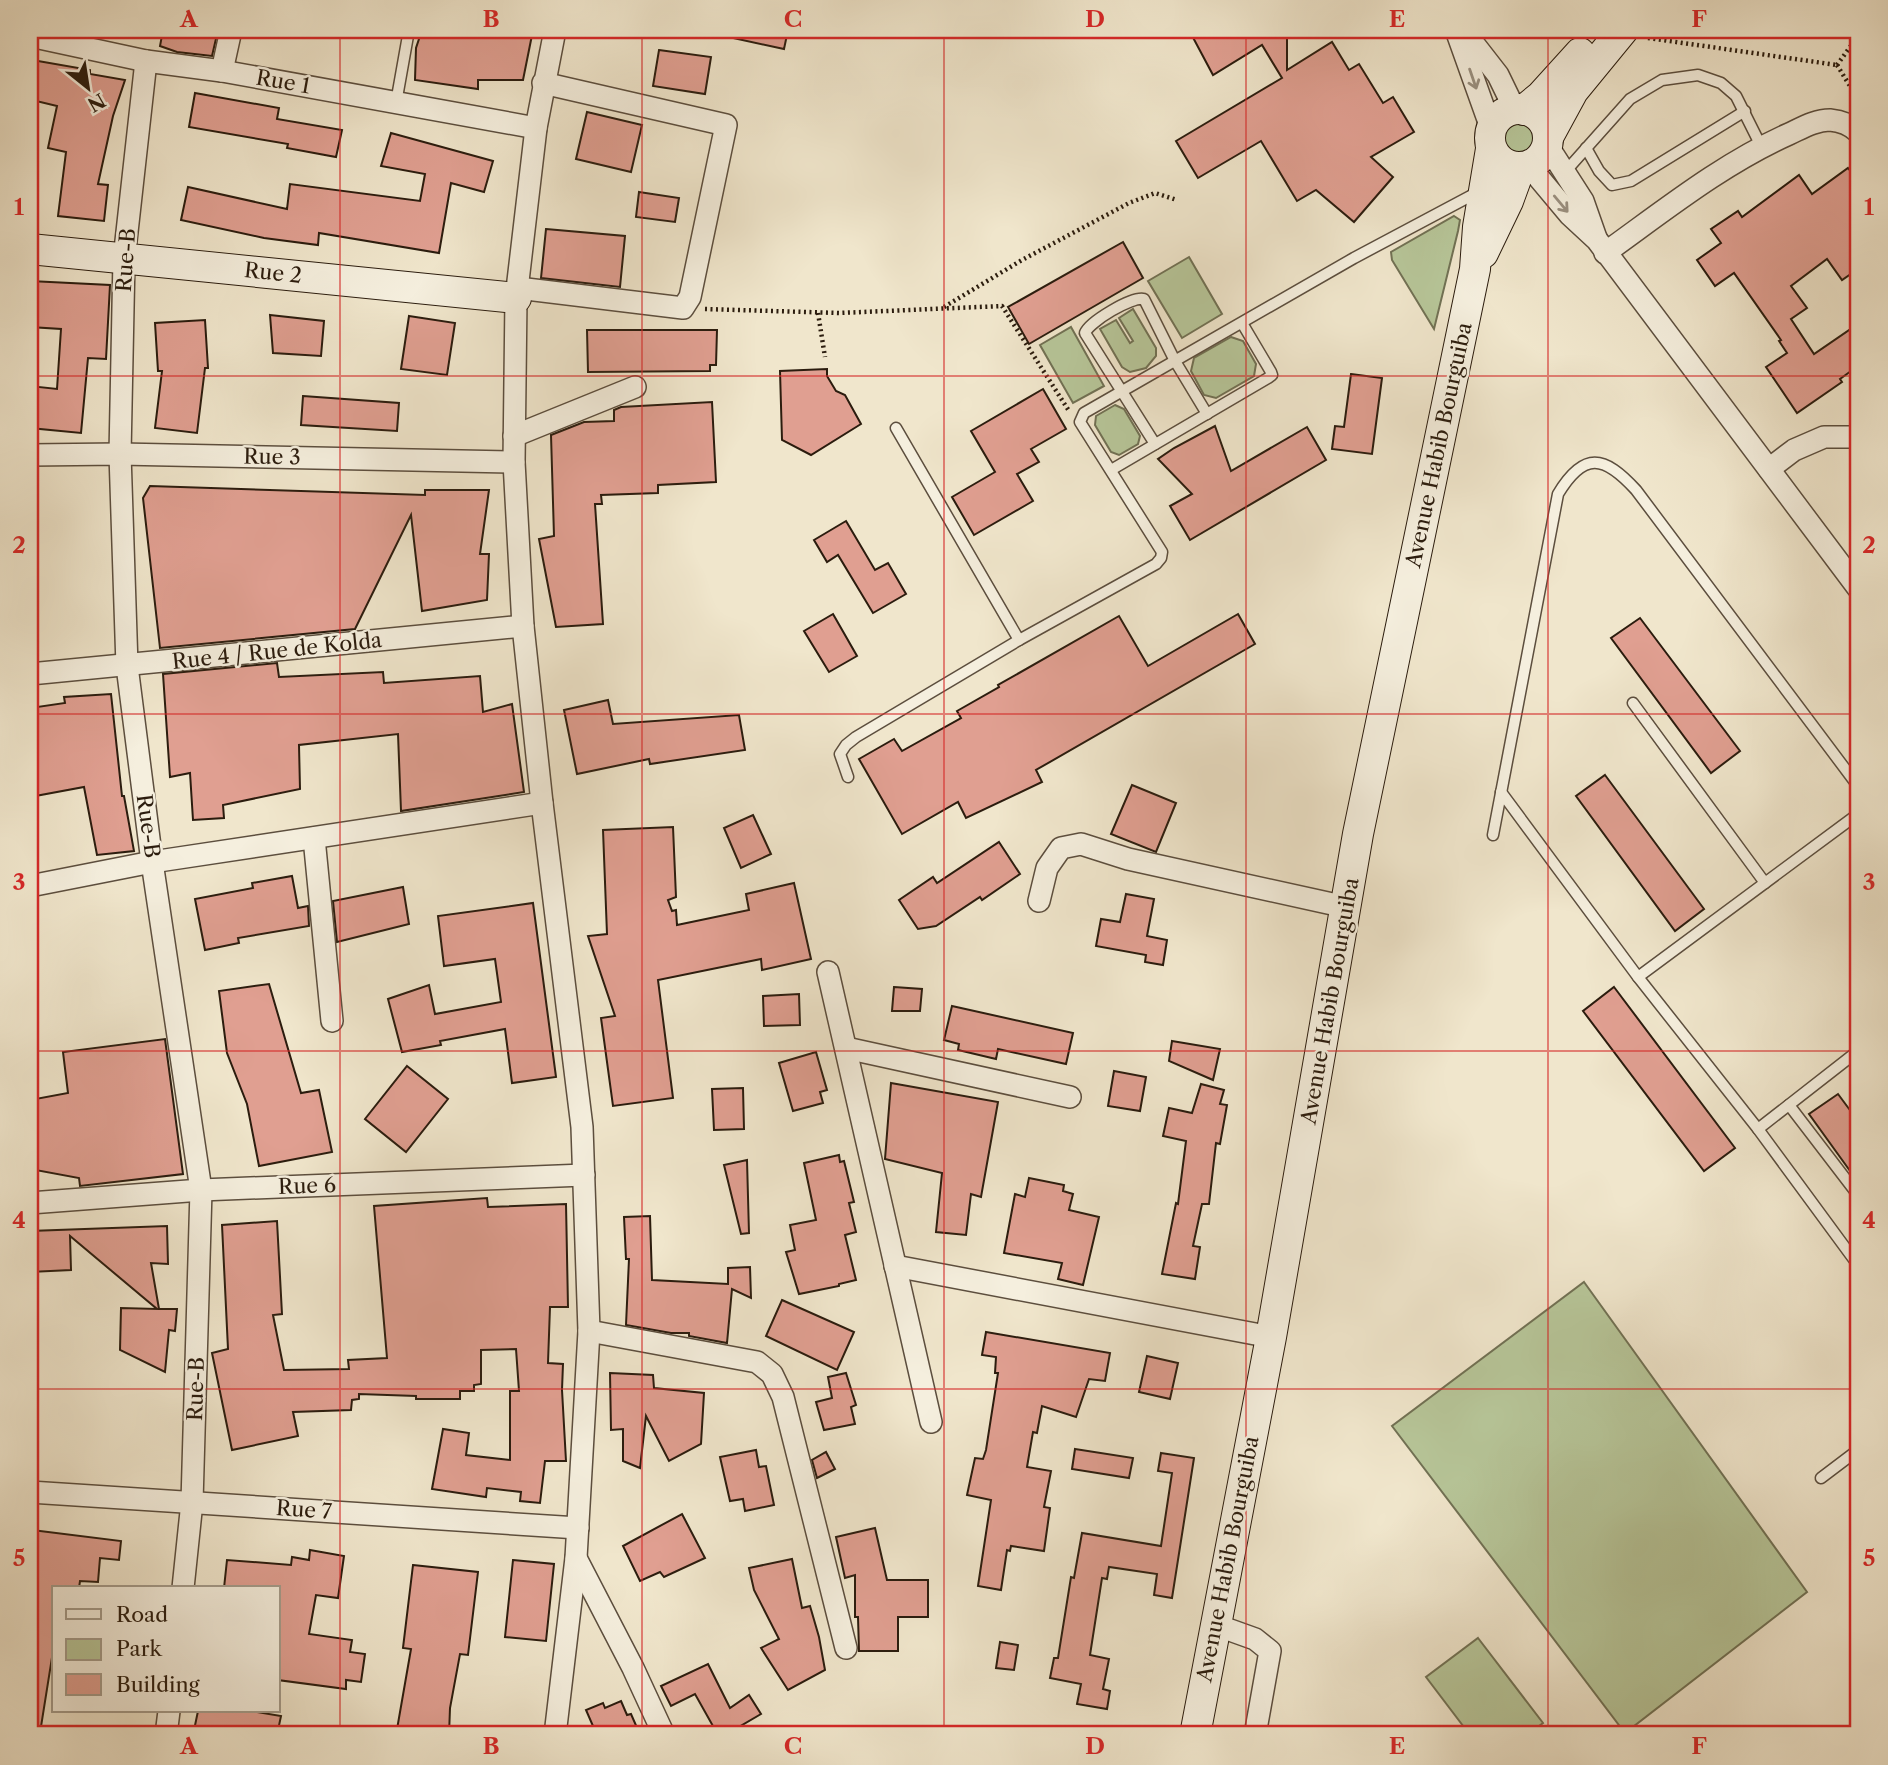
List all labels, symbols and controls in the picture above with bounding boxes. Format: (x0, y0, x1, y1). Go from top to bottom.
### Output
text: A (179, 5, 199, 33)
text: B (482, 5, 500, 33)
text: C (784, 5, 802, 33)
text: D (1085, 5, 1105, 33)
text: E (1389, 5, 1405, 33)
text: F (1691, 5, 1707, 33)
north arrow (52, 52, 122, 122)
street label: Rue 1 (254, 64, 312, 99)
one-way arrow (1468, 68, 1480, 90)
text: N (83, 88, 109, 116)
text: 1 (14, 193, 25, 221)
text: 1 (1864, 193, 1875, 221)
one-way arrow (1553, 195, 1569, 213)
street label: Rue-B (111, 227, 140, 293)
street label: Rue 2 (243, 257, 303, 288)
street label: Avenue Habib Bourguiba (1400, 319, 1477, 571)
street label: Rue 3 (243, 444, 301, 469)
text: 2 (12, 531, 26, 559)
text: 2 (1862, 531, 1876, 559)
street label: Rue 4 / Rue de Kolda (171, 627, 384, 674)
street label: Rue-B (132, 792, 165, 859)
text: 3 (13, 868, 26, 896)
text: 3 (1863, 868, 1876, 896)
street label: Avenue Habib Bourguiba (1295, 875, 1364, 1127)
street label: Rue 6 (278, 1172, 336, 1199)
text: 4 (12, 1206, 26, 1234)
text: 4 (1862, 1206, 1876, 1234)
street label: Rue-B (182, 1356, 209, 1421)
street label: Avenue Habib Bourguiba (1191, 1433, 1264, 1685)
street label: Rue 7 (275, 1495, 333, 1524)
text: 5 (13, 1544, 25, 1572)
text: 5 (1863, 1544, 1875, 1572)
legend (52, 1586, 280, 1712)
text: Road (116, 1602, 168, 1627)
text: Park (116, 1636, 162, 1661)
text: Building (116, 1672, 201, 1697)
text: A (179, 1732, 199, 1760)
text: B (482, 1732, 500, 1760)
text: C (784, 1732, 802, 1760)
text: D (1085, 1732, 1105, 1760)
text: E (1389, 1732, 1405, 1760)
text: F (1691, 1732, 1707, 1760)

